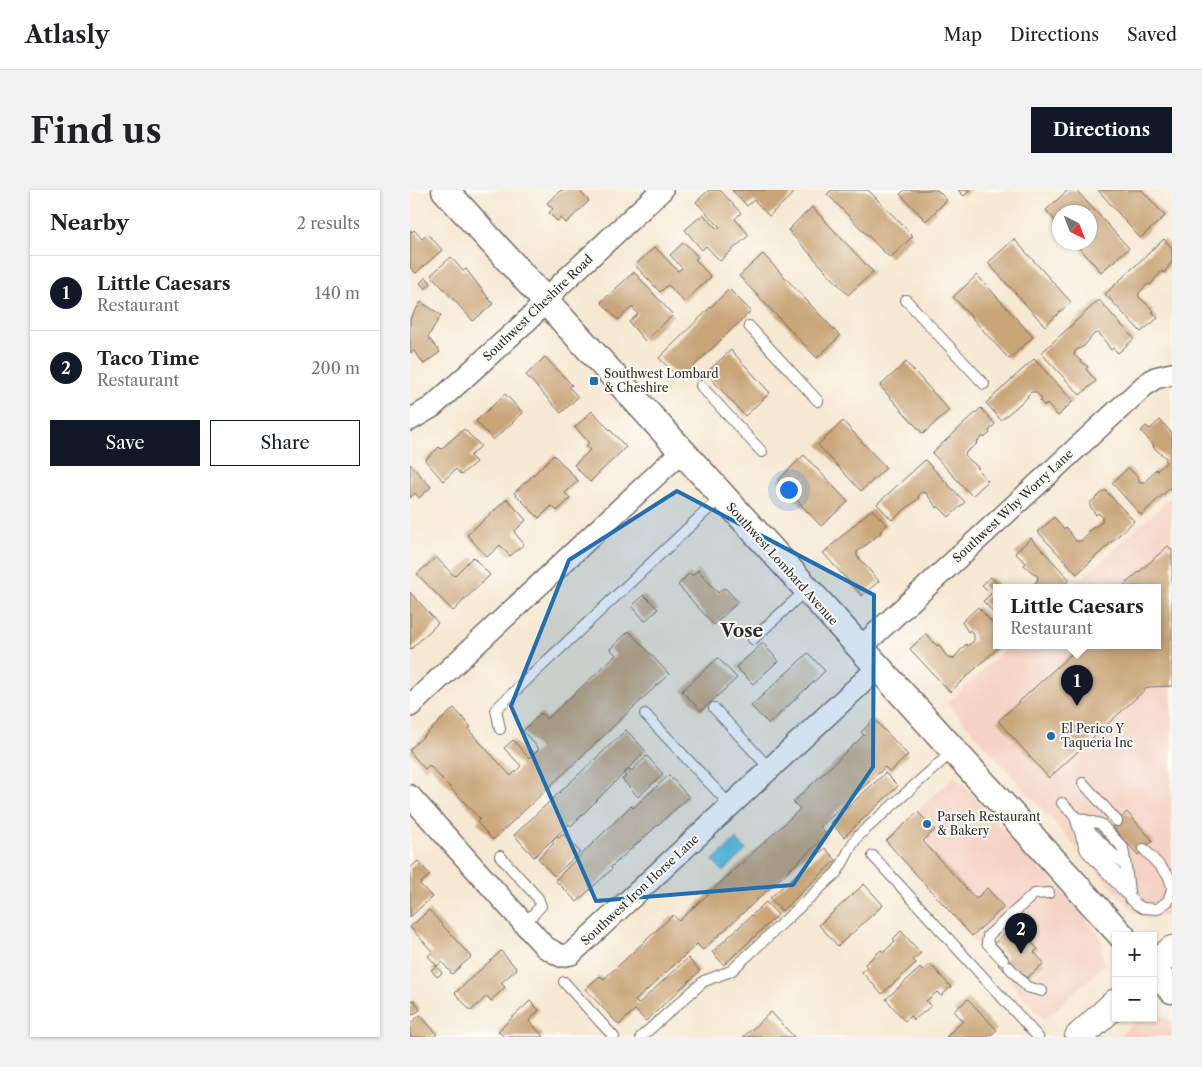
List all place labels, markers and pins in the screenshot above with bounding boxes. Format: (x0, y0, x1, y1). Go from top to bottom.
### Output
place label: Southwest Lombard & Cheshire (604, 366, 719, 395)
marker: Southwest Lombard & Cheshire (588, 375, 600, 387)
pin: 1 (1061, 665, 1093, 706)
place label: El Perico Y Taqueria Inc (1061, 721, 1133, 750)
marker: El Perico Y Taqueria Inc (1045, 730, 1057, 742)
place label: Parseh Restaurant & Bakery (937, 809, 1041, 838)
marker: Parseh Restaurant & Bakery (921, 818, 933, 830)
pin: 2 (1005, 913, 1037, 954)

